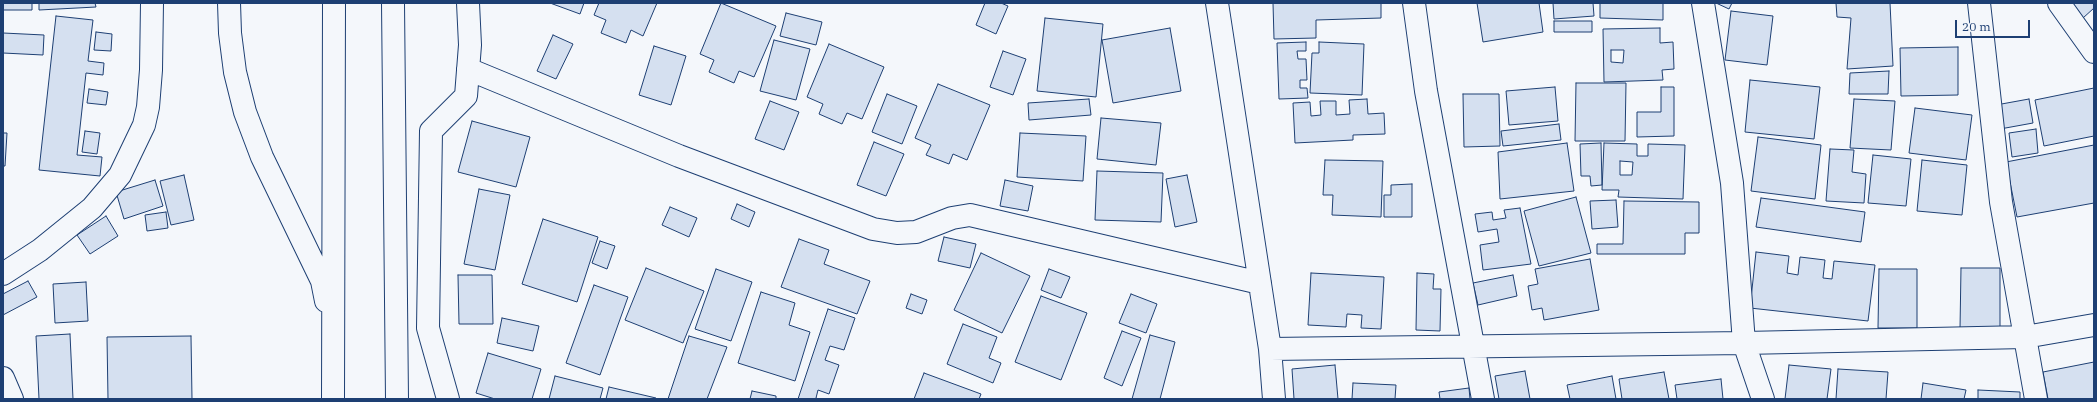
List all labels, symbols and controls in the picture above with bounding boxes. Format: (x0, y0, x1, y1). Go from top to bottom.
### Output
scale bar (1957, 12, 2032, 38)
text: 20 m (1962, 19, 1991, 34)

